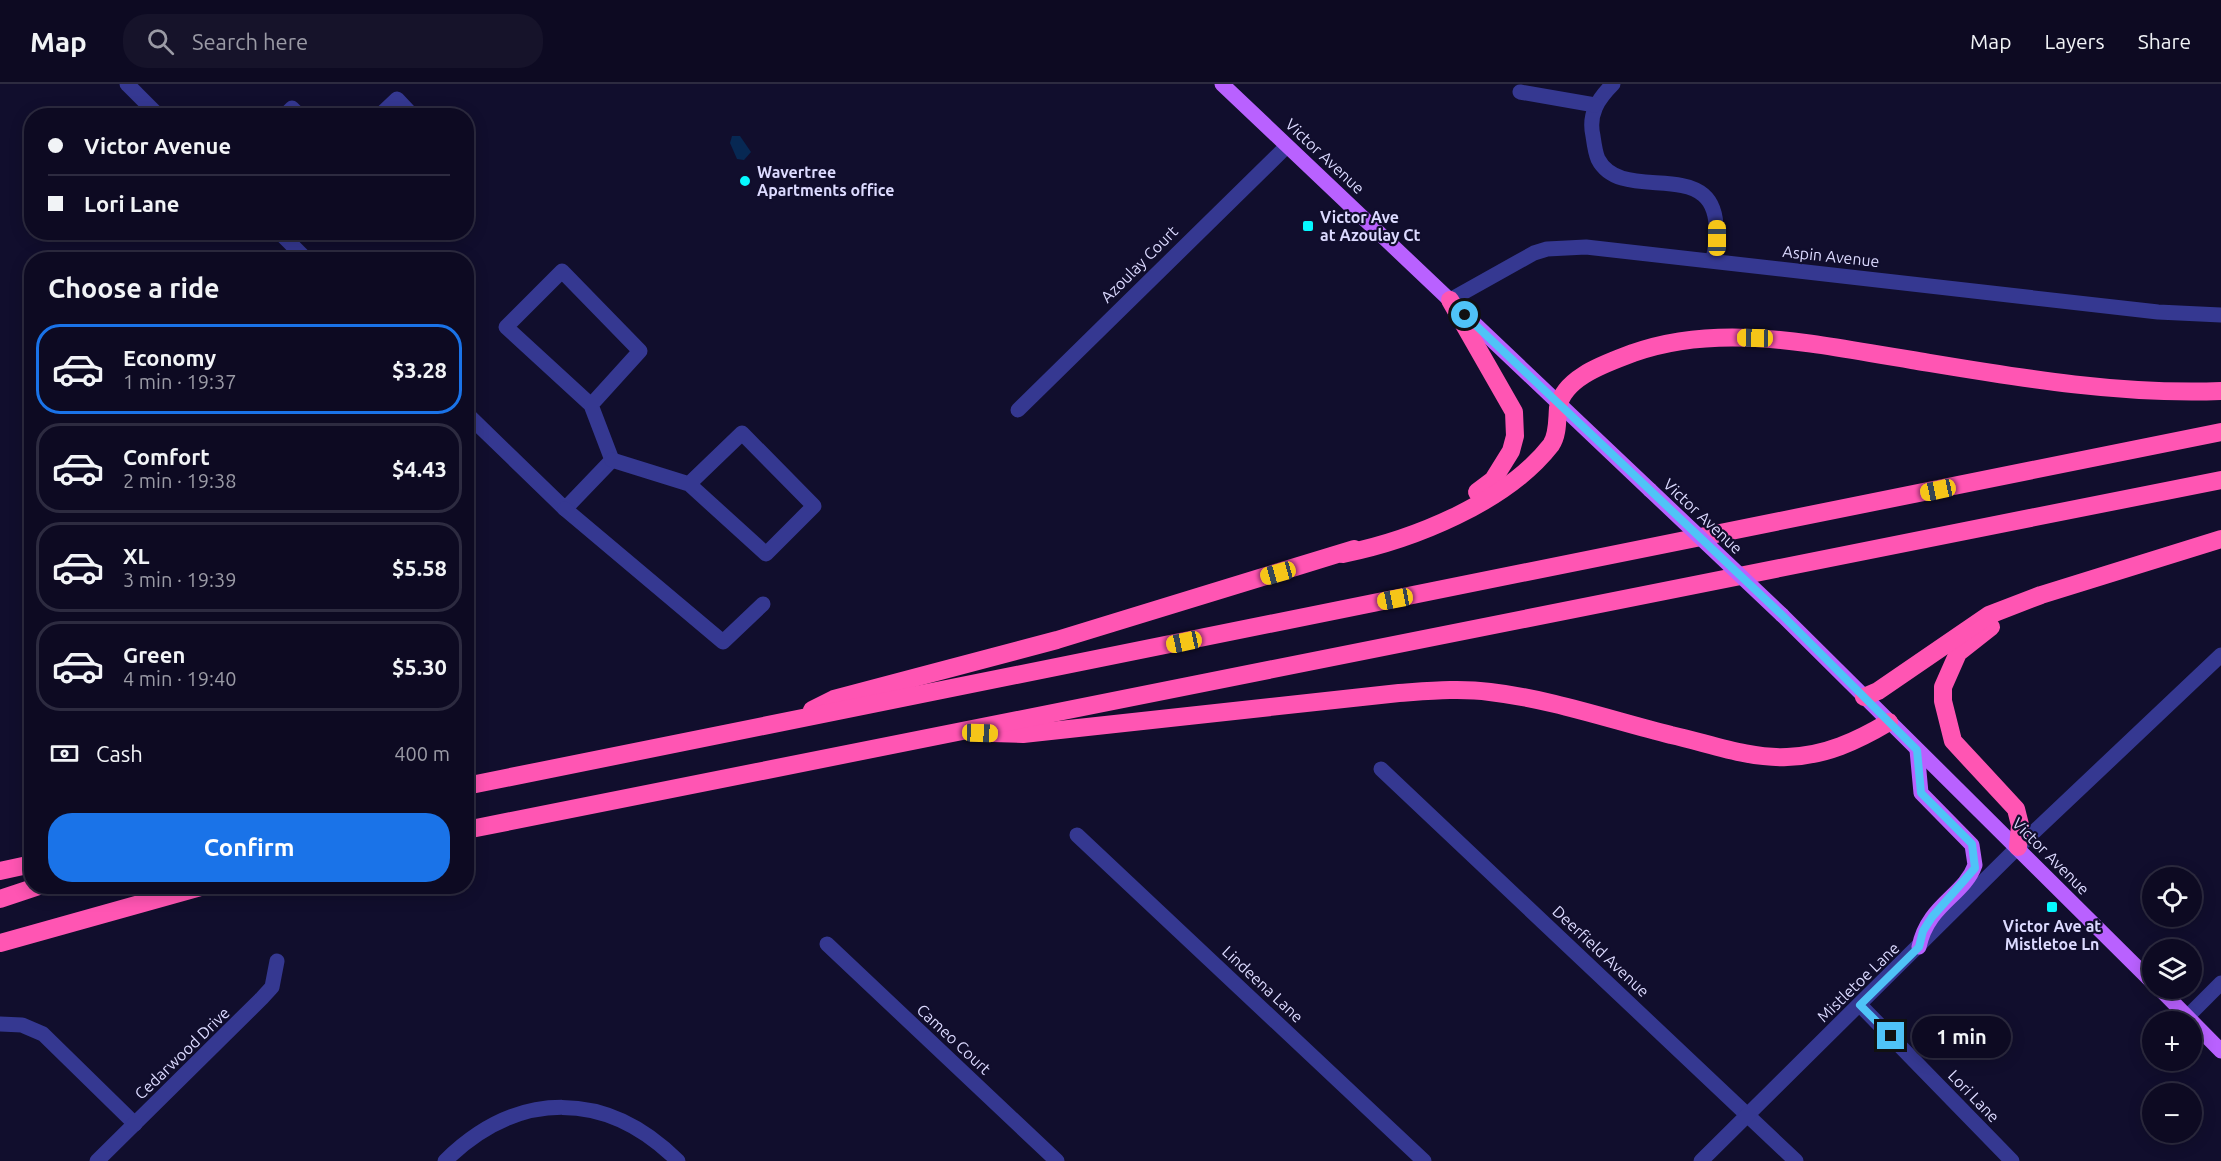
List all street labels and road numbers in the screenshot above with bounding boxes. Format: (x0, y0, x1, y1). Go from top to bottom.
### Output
street label: Victor Avenue (1282, 115, 1368, 197)
street label: Azoulay Court (1097, 222, 1181, 306)
street label: Aspin Avenue (1782, 242, 1880, 270)
street label: Victor Avenue (1660, 475, 1746, 557)
street label: Victor Avenue (2009, 814, 2093, 898)
street label: Deerfield Avenue (1549, 902, 1653, 1000)
street label: Mistletoe Lane (1813, 939, 1903, 1025)
street label: Lindeena Lane (1219, 942, 1307, 1026)
street label: Cameo Court (913, 1000, 995, 1078)
street label: Cedarwood Drive (131, 1003, 233, 1103)
street label: Lori Lane (1945, 1066, 2003, 1126)

